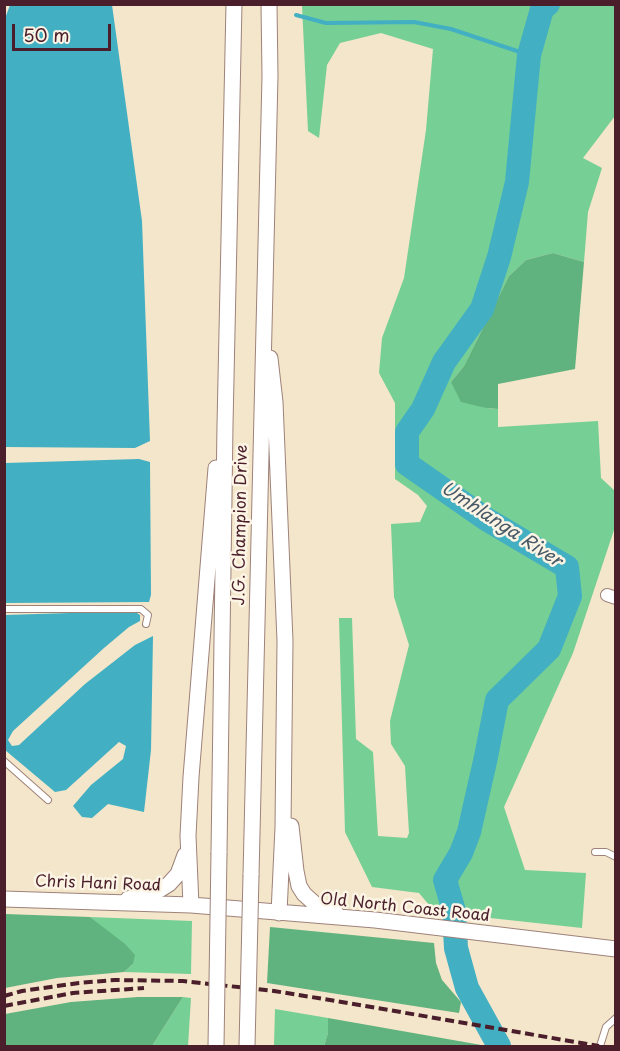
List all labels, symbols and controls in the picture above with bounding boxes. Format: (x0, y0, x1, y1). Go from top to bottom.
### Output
scale bar (15, 12, 114, 50)
text: 50 m (23, 21, 70, 48)
street label: J.G. Champion Drive (230, 444, 252, 606)
water label: Umhlanga River (437, 478, 565, 572)
street label: Chris Hani Road (35, 872, 161, 896)
street label: Old North Coast Road (319, 890, 491, 926)

